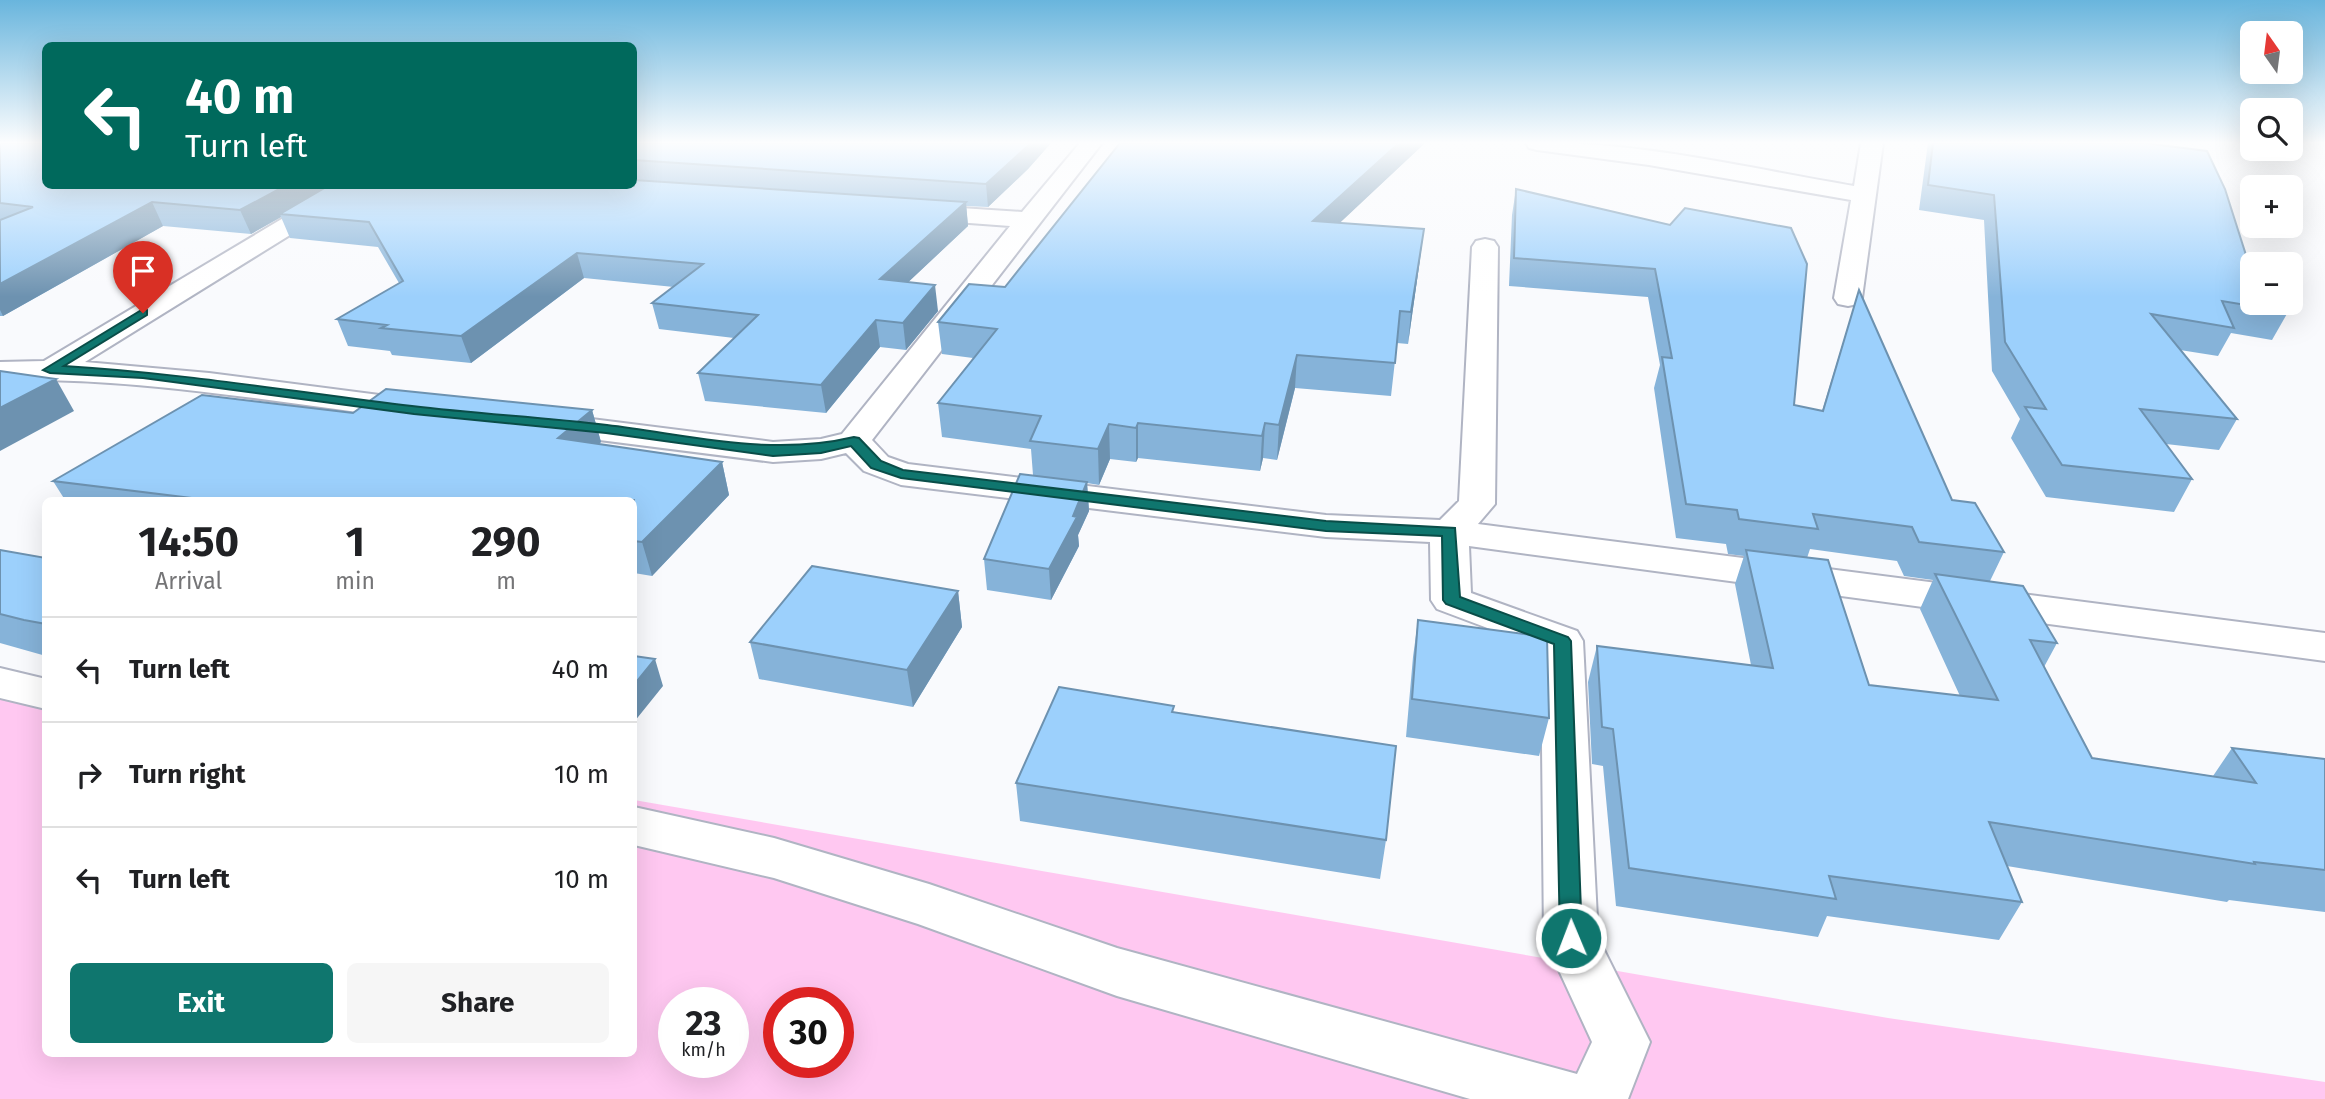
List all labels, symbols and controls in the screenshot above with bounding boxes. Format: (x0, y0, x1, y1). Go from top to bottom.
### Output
north arrow (2240, 21, 2303, 84)
map controls (2240, 21, 2303, 315)
text: 40 m (185, 67, 294, 126)
icon: left (70, 70, 161, 161)
button: search (2240, 98, 2303, 161)
text: Turn left (185, 127, 307, 165)
button: + (2240, 175, 2303, 238)
pin (113, 241, 173, 313)
icon: arrive (124, 252, 162, 290)
button: − (2240, 252, 2303, 315)
text: 14:50 (138, 517, 239, 567)
text: 1 (345, 517, 365, 567)
text: 290 (471, 517, 541, 567)
text: Arrival (155, 567, 222, 595)
text: min (335, 567, 375, 595)
text: m (496, 567, 516, 595)
icon: left (70, 651, 108, 689)
text: Turn left (129, 654, 230, 685)
text: 40 m (551, 654, 609, 685)
icon: right (70, 756, 108, 794)
text: Turn right (129, 759, 246, 790)
text: 10 m (554, 759, 609, 790)
icon: left (70, 861, 108, 899)
text: Turn left (129, 864, 230, 895)
text: 10 m (554, 864, 609, 895)
position arrow (1534, 901, 1608, 975)
button: Exit (70, 963, 333, 1043)
button: Share (347, 963, 609, 1043)
speed limit sign: 30 (763, 987, 854, 1078)
text: 23 (685, 1002, 722, 1044)
text: km/h (681, 1039, 726, 1061)

